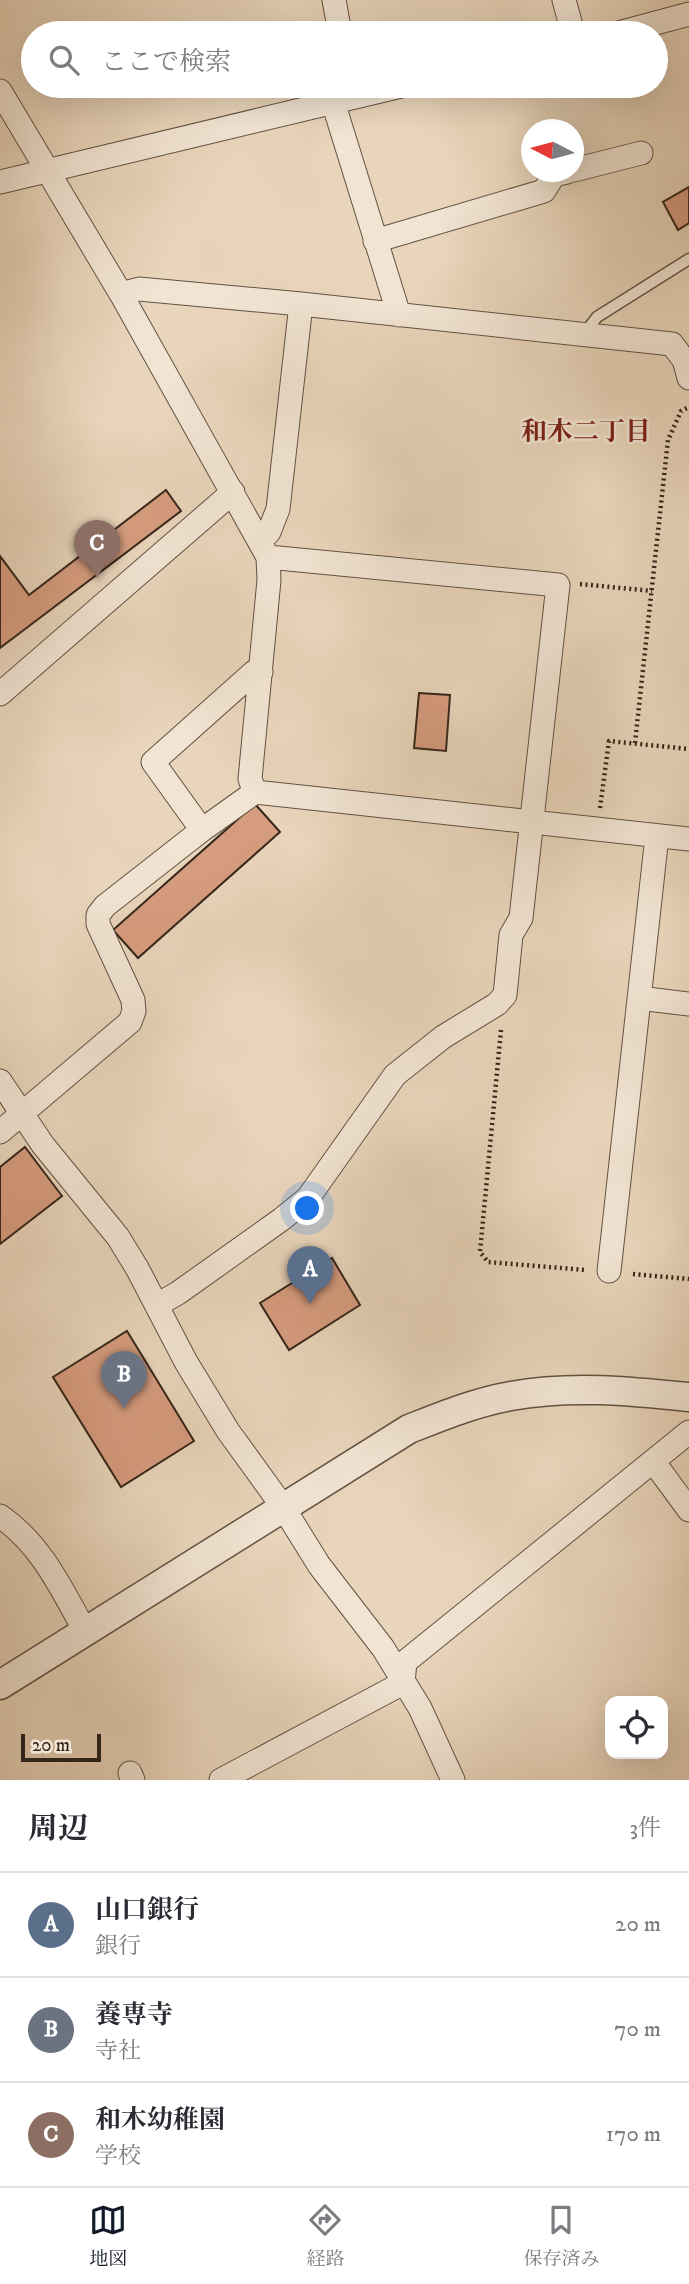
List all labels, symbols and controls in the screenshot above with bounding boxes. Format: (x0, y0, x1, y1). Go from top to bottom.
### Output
search box (21, 21, 668, 98)
icon: search (45, 41, 83, 79)
text: ここで検索 (101, 46, 231, 79)
north arrow (521, 119, 584, 182)
district label: 和木二丁目 (521, 416, 651, 449)
pin: C (74, 520, 120, 578)
your location (290, 1191, 324, 1225)
pin: A (287, 1246, 333, 1304)
pin: B (101, 1351, 147, 1409)
map controls (605, 1696, 668, 1759)
button: locate (605, 1696, 668, 1759)
scale bar (21, 1731, 102, 1763)
text: 20 m (32, 1734, 70, 1757)
text: 周辺 (28, 1811, 88, 1848)
text: 3件 (629, 1814, 661, 1843)
text: 山口銀行 (95, 1894, 199, 1927)
text: A (44, 1910, 58, 1939)
text: 20 m (615, 1910, 661, 1939)
text: 銀行 (95, 1932, 141, 1961)
text: 養専寺 (95, 1999, 173, 2032)
text: B (44, 2015, 58, 2044)
text: 70 m (614, 2015, 661, 2044)
text: 寺社 (95, 2037, 141, 2066)
text: 和木幼稚園 (95, 2104, 225, 2137)
text: C (43, 2120, 59, 2149)
text: 170 m (606, 2120, 661, 2149)
text: 学校 (95, 2142, 141, 2171)
tab: 地図 (89, 2201, 128, 2271)
tab: 経路 (306, 2201, 345, 2271)
tab: 保存済み (523, 2201, 600, 2271)

